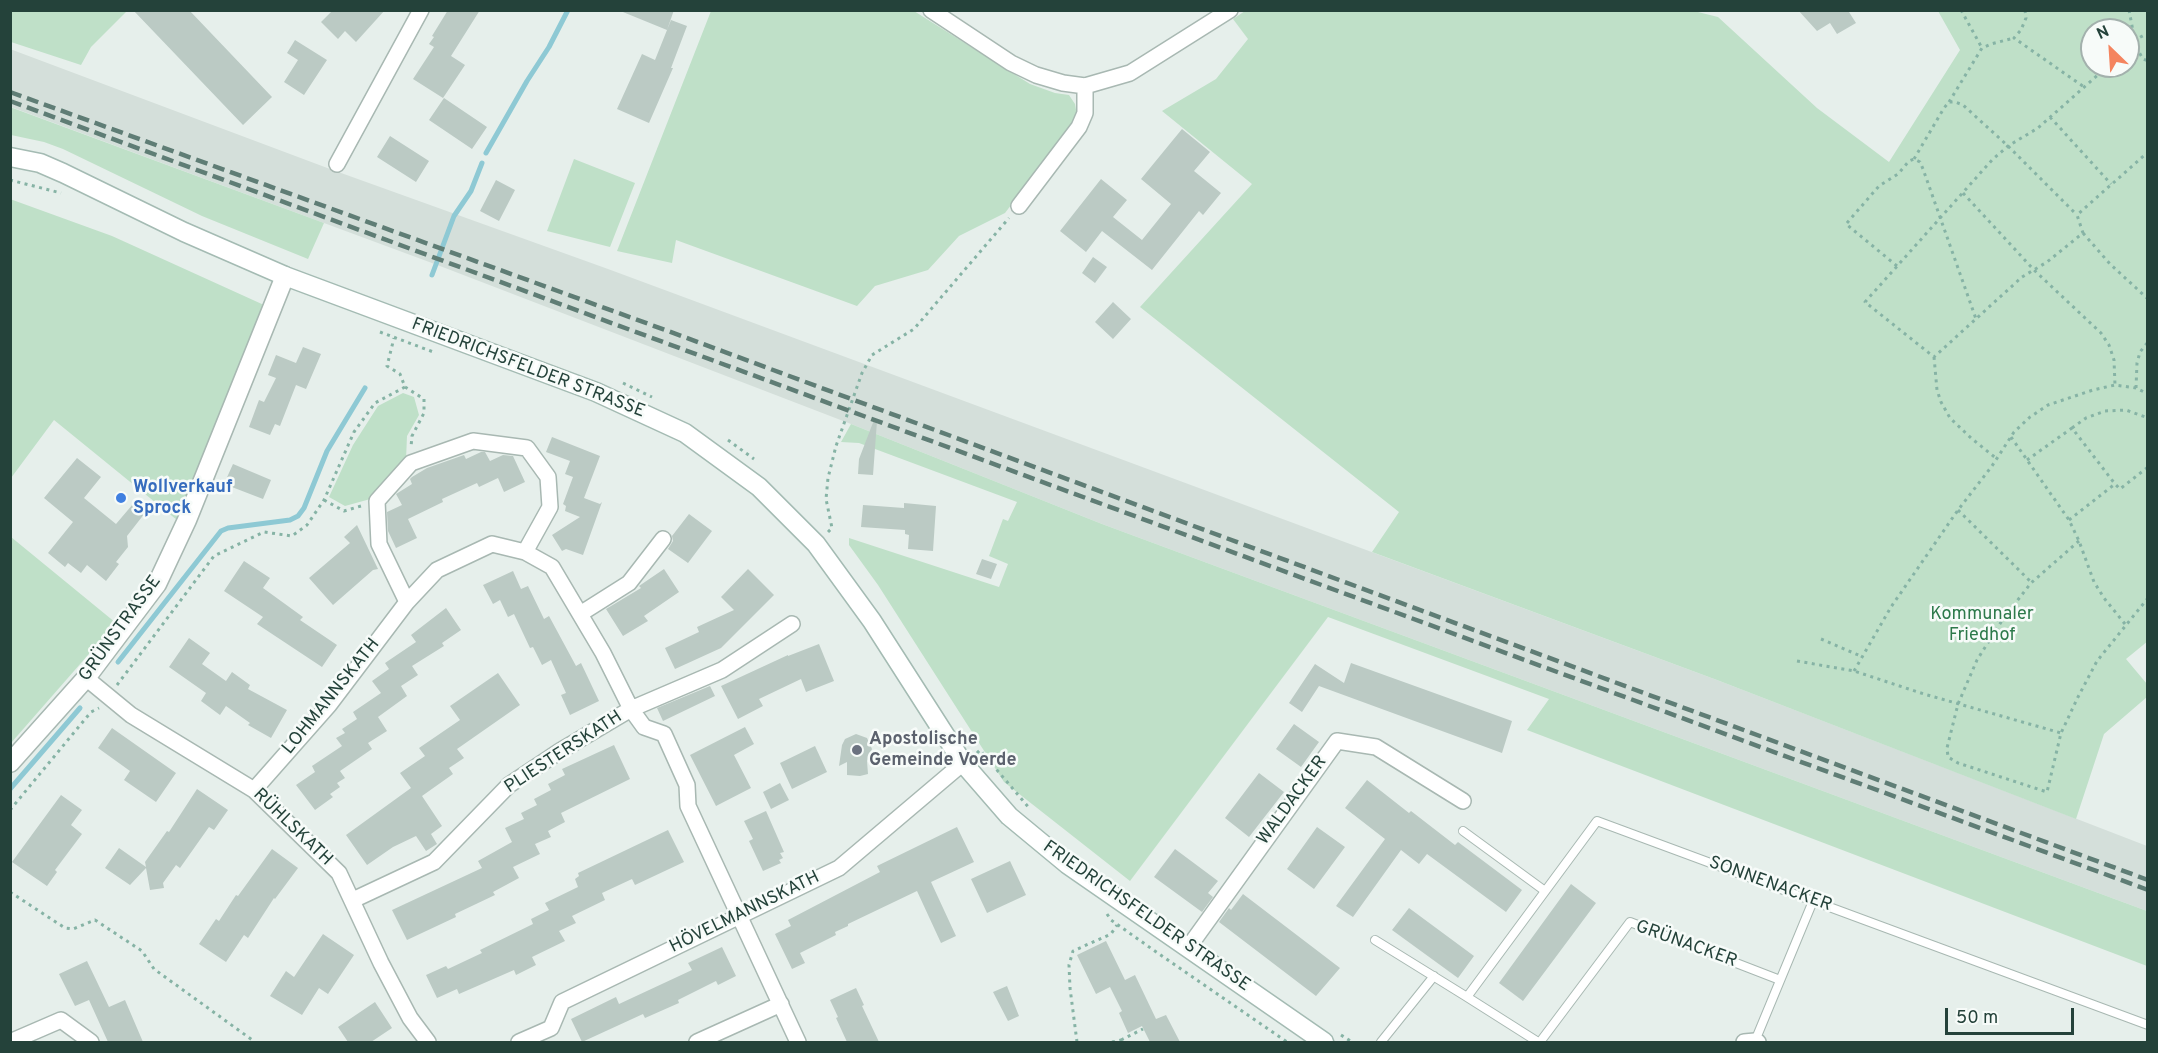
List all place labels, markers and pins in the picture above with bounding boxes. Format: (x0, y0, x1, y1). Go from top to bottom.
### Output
place label: Wollverkauf Sprock (133, 477, 232, 520)
marker: Wollverkauf Sprock (114, 491, 128, 505)
place label: Apostolische Gemeinde Voerde (869, 729, 1016, 771)
marker: Apostolische Gemeinde Voerde (850, 743, 864, 757)

